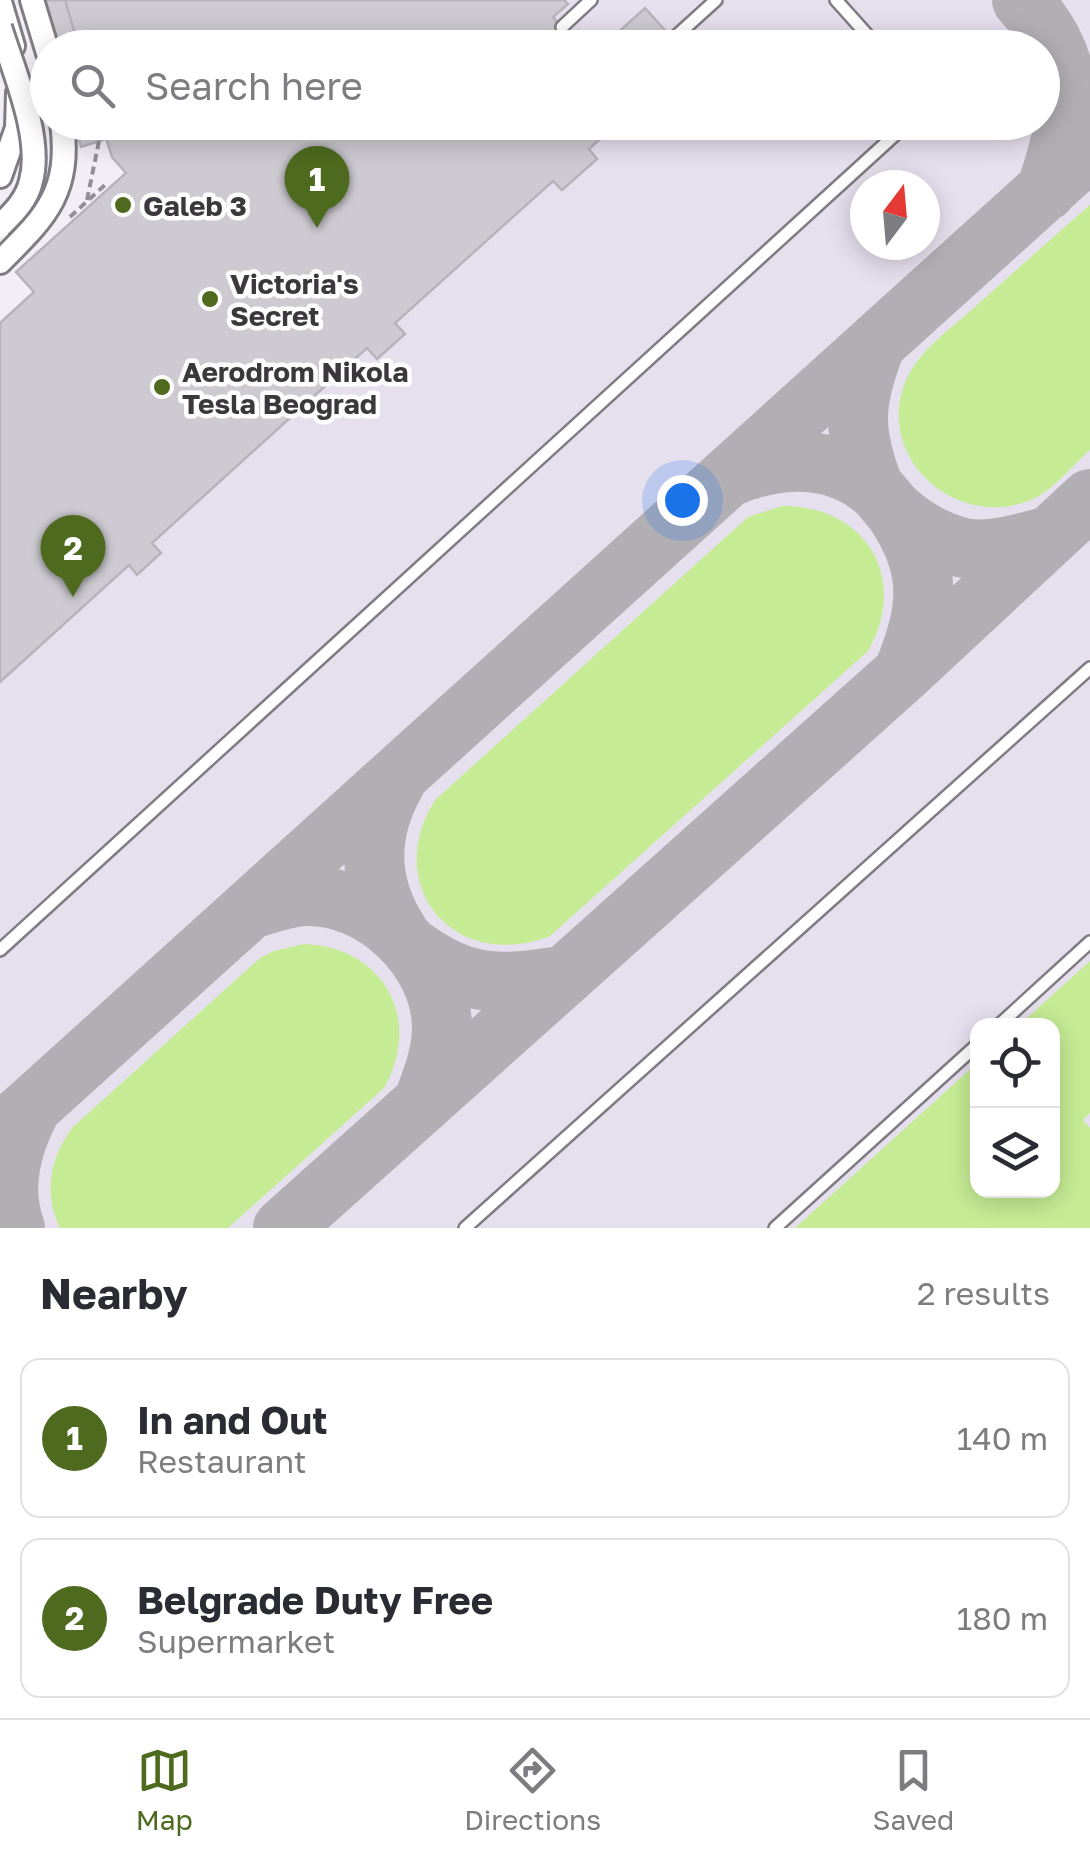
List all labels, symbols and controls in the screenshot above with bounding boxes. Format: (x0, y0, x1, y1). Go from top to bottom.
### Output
search box (30, 30, 1060, 140)
icon: search (65, 58, 120, 113)
text: Search here (145, 63, 363, 108)
pin: 1 (284, 146, 350, 228)
north arrow (850, 170, 940, 260)
place label: Galeb 3 (143, 189, 247, 222)
marker: Galeb 3 (112, 194, 134, 216)
place label: Victoria's Secret (230, 267, 359, 332)
marker: Victoria's Secret (199, 288, 221, 310)
place label: Aerodrom Nikola Tesla Beograd (182, 355, 409, 420)
marker: Aerodrom Nikola Tesla Beograd (151, 376, 173, 398)
your location (657, 475, 708, 526)
pin: 2 (40, 514, 106, 597)
map controls (970, 1018, 1060, 1198)
button: locate (970, 1018, 1060, 1108)
button: layers (970, 1108, 1060, 1198)
text: Nearby (40, 1268, 188, 1318)
text: 2 results (917, 1274, 1050, 1312)
text: In and Out (137, 1397, 327, 1442)
text: 1 (66, 1419, 83, 1457)
text: 140 m (957, 1419, 1048, 1457)
text: Restaurant (137, 1442, 307, 1480)
text: Belgrade Duty Free (137, 1577, 493, 1622)
text: 2 (65, 1599, 84, 1637)
text: 180 m (957, 1599, 1048, 1637)
text: Supermarket (137, 1622, 335, 1660)
tab: Map (136, 1743, 193, 1836)
tab: Directions (464, 1743, 601, 1836)
tab: Saved (872, 1743, 954, 1836)

